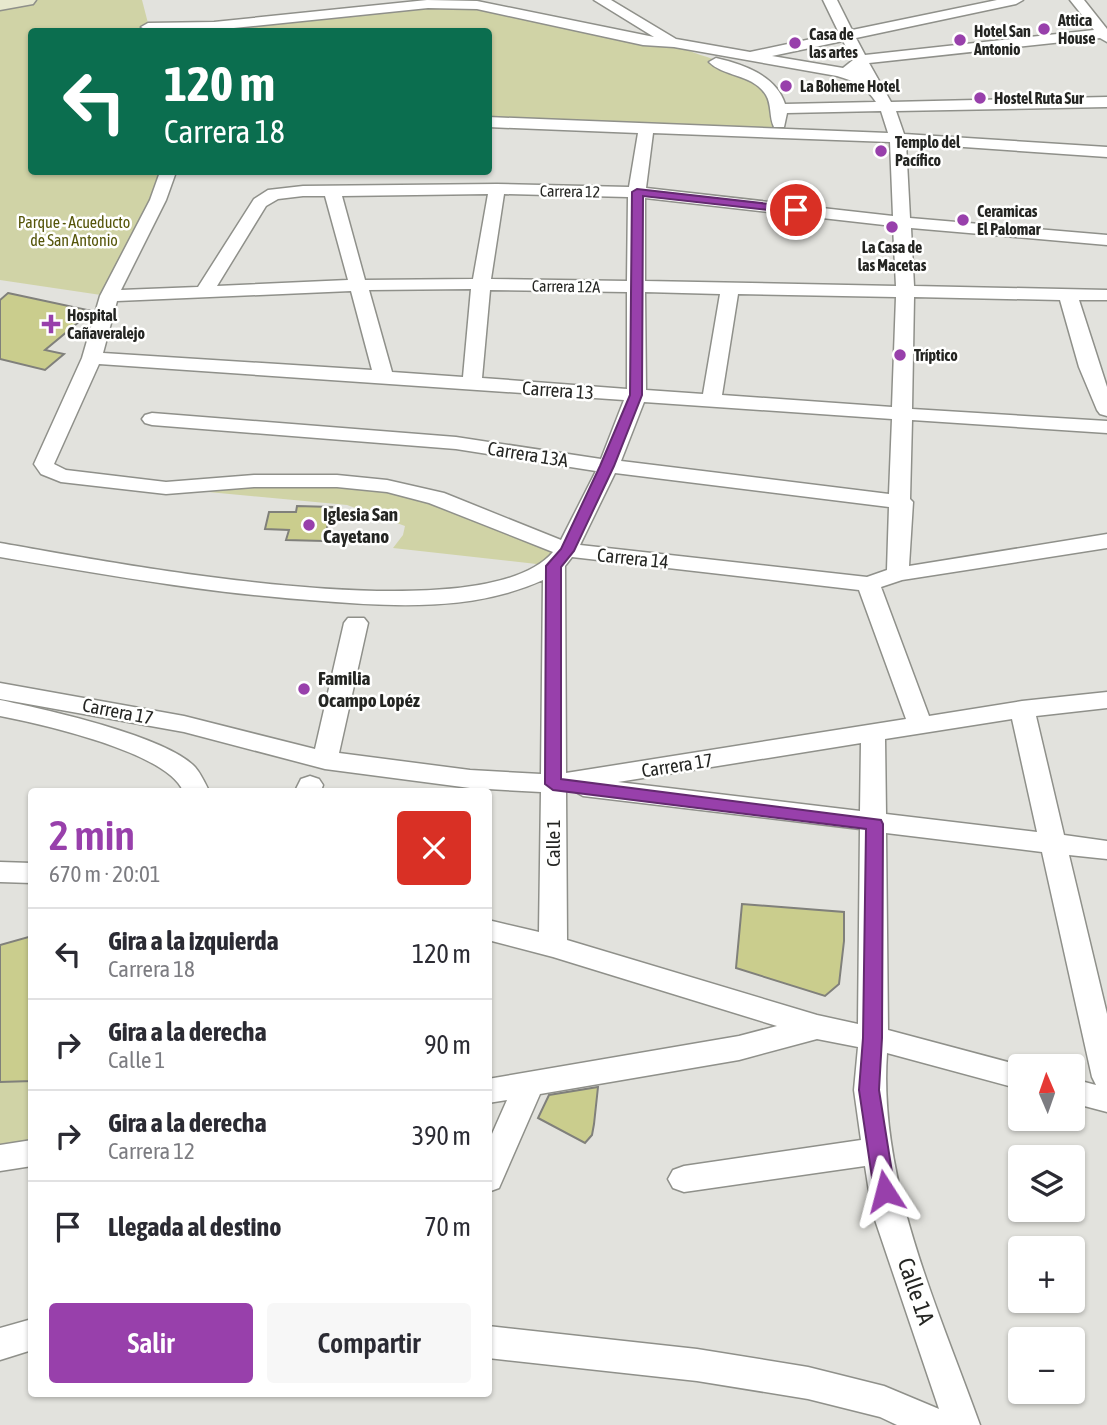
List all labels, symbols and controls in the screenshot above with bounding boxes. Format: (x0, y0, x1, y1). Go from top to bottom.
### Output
place label: Attica House (1057, 11, 1095, 47)
marker: Attica House (1036, 21, 1052, 37)
place label: Hotel San Antonio (973, 22, 1031, 58)
place label: Casa de las artes (809, 25, 858, 61)
marker: Hotel San Antonio (952, 32, 968, 48)
marker: Casa de las artes (787, 35, 803, 51)
text: 120 m (164, 55, 275, 111)
icon: left (49, 56, 140, 147)
place label: La Boheme Hotel (800, 77, 900, 95)
marker: La Boheme Hotel (778, 78, 794, 94)
place label: Hostel Ruta Sur (994, 89, 1084, 107)
marker: Hostel Ruta Sur (972, 90, 988, 106)
text: Carrera 18 (164, 113, 285, 150)
place label: Templo del Pacífico (895, 133, 961, 169)
marker: Templo del Pacífico (873, 143, 889, 159)
pin (766, 180, 826, 240)
street label: Carrera 12 (540, 181, 600, 201)
icon: arrive (777, 191, 815, 229)
place label: Ceramicas El Palomar (977, 202, 1041, 238)
marker: Ceramicas El Palomar (955, 212, 971, 228)
park label: Parque - Acueducto de San Antonio (18, 213, 130, 249)
marker: La Casa de las Macetas (884, 219, 900, 235)
place label: La Casa de las Macetas (858, 238, 927, 274)
street label: Carrera 12A (532, 276, 600, 296)
place label: Hospital Cañaveralejo (67, 306, 145, 342)
marker: Hospital Cañaveralejo (41, 314, 61, 334)
place label: Tríptico (914, 346, 958, 364)
marker: Tríptico (892, 347, 908, 363)
street label: Carrera 13 (521, 377, 595, 403)
street label: Carrera 13A (486, 437, 570, 471)
place label: Iglesia San Cayetano (323, 503, 398, 547)
marker: Iglesia San Cayetano (301, 517, 317, 533)
street label: Carrera 14 (596, 543, 670, 573)
place label: Familia Ocampo Lopéz (318, 667, 420, 711)
marker: Familia Ocampo Lopéz (296, 681, 312, 697)
street label: Carrera 17 (81, 693, 155, 729)
street label: Carrera 17 (640, 749, 714, 781)
text: 2 min (49, 811, 135, 859)
button: close (397, 811, 471, 885)
street label: Calle 1 (542, 819, 564, 867)
text: 670 m · 20:01 (49, 861, 161, 887)
text: Gira a la izquierda (108, 926, 279, 956)
icon: left (49, 935, 87, 973)
text: 120 m (412, 939, 471, 969)
text: Carrera 18 (108, 956, 195, 982)
text: Gira a la derecha (108, 1017, 267, 1047)
icon: right (49, 1026, 87, 1064)
text: 90 m (424, 1030, 471, 1060)
text: Calle 1 (108, 1047, 165, 1073)
north arrow (1008, 1054, 1085, 1130)
map controls (1008, 1054, 1085, 1404)
text: Gira a la derecha (108, 1108, 267, 1138)
icon: right (49, 1117, 87, 1155)
text: 390 m (412, 1121, 471, 1151)
text: Carrera 12 (108, 1138, 195, 1164)
button: layers (1008, 1145, 1085, 1222)
position arrow (848, 1154, 922, 1228)
icon: arrive (49, 1208, 87, 1246)
text: Llegada al destino (108, 1212, 281, 1242)
text: 70 m (424, 1212, 471, 1242)
button: + (1008, 1236, 1085, 1313)
street label: Calle 1A (893, 1254, 940, 1328)
button: Salir (49, 1303, 253, 1383)
button: Compartir (267, 1303, 471, 1383)
button: − (1008, 1327, 1085, 1404)

